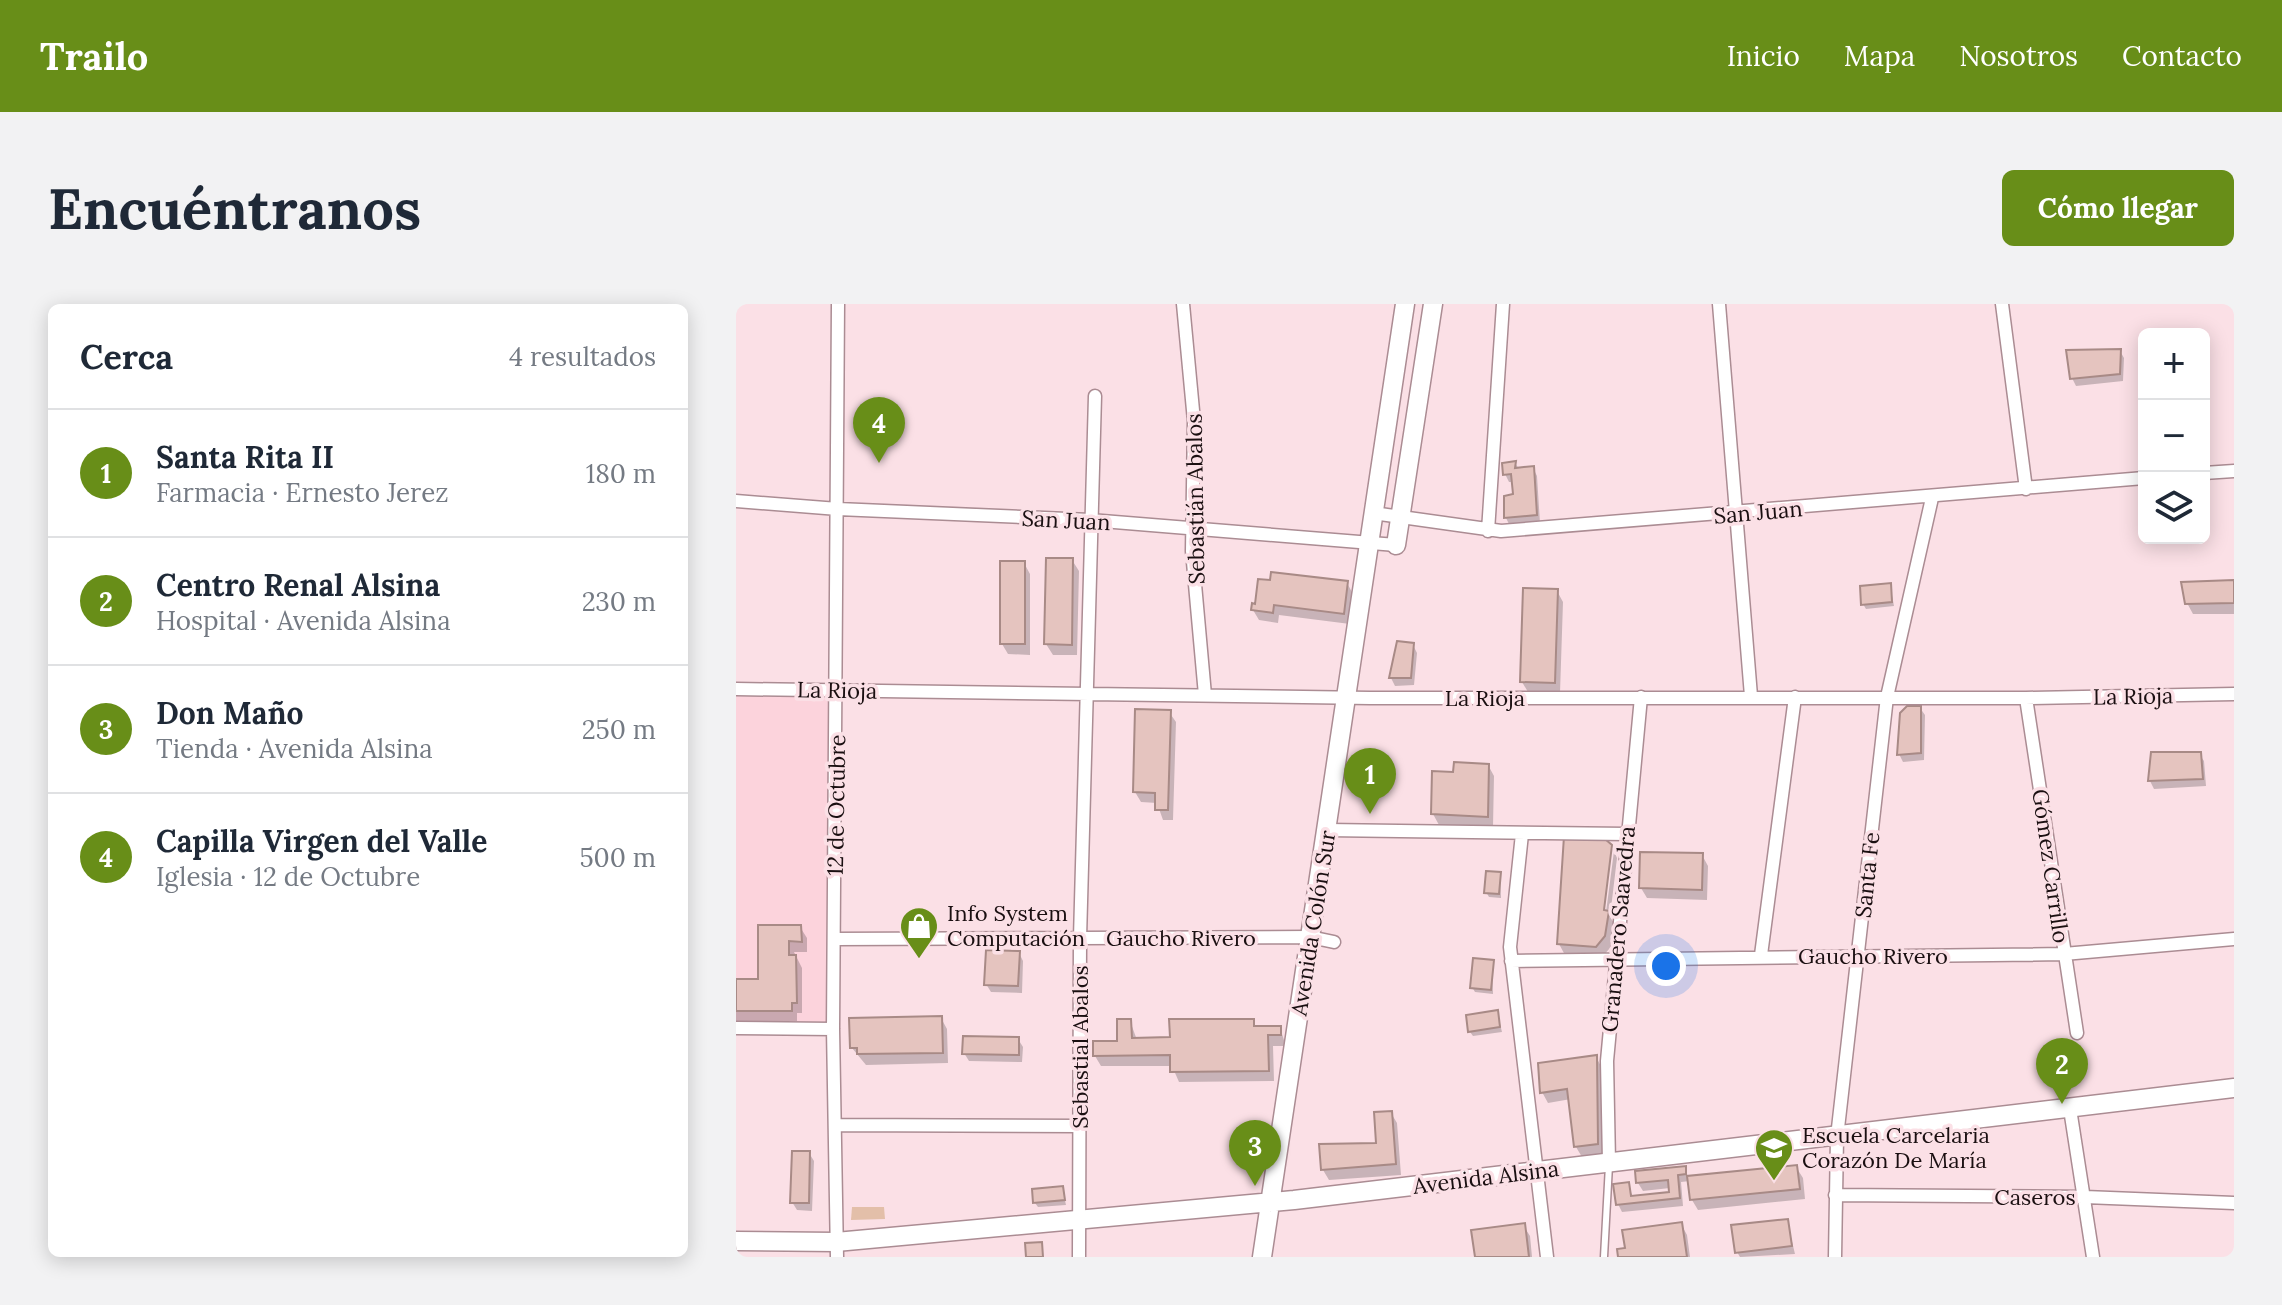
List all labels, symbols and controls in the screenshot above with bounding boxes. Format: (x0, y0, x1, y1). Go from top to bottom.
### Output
text: Trailo (40, 32, 148, 80)
text: Inicio (1727, 38, 1800, 74)
text: Mapa (1844, 38, 1915, 74)
text: Nosotros (1959, 38, 2078, 74)
text: Contacto (2122, 38, 2242, 74)
button: Cómo llegar (2002, 170, 2234, 246)
text: Encuéntranos (48, 173, 421, 244)
map controls (2138, 328, 2210, 544)
button: + (2138, 328, 2210, 400)
text: Cerca (80, 335, 173, 378)
text: 4 resultados (509, 340, 656, 373)
pin: 4 (853, 397, 905, 463)
button: − (2138, 400, 2210, 472)
street label: Sebastián Abalos (1180, 413, 1210, 585)
text: Santa Rita II (156, 438, 334, 476)
text: 1 (101, 457, 111, 490)
text: 180 m (586, 457, 656, 490)
button: layers (2138, 472, 2210, 544)
text: Farmacia · Ernesto Jerez (156, 476, 449, 509)
street label: San Juan (1712, 494, 1804, 530)
street label: San Juan (1021, 504, 1111, 536)
text: Centro Renal Alsina (156, 566, 440, 604)
text: 2 (99, 585, 113, 618)
text: 230 m (582, 585, 656, 618)
text: Hospital · Avenida Alsina (156, 604, 451, 637)
street label: La Rioja (797, 675, 877, 705)
street label: La Rioja (2093, 681, 2173, 711)
street label: La Rioja (1445, 684, 1525, 712)
text: Don Maño (156, 694, 304, 732)
text: 3 (99, 713, 113, 746)
text: 250 m (582, 713, 656, 746)
text: Tienda · Avenida Alsina (156, 732, 433, 765)
street label: 12 de Octubre (821, 734, 851, 876)
pin: 1 (1344, 748, 1396, 814)
street label: Gómez Carrillo (2026, 787, 2076, 945)
text: Capilla Virgen del Valle (156, 822, 487, 860)
street label: Granadero Saavedra (1595, 825, 1641, 1033)
street label: Avenida Colón Sur (1284, 828, 1342, 1019)
street label: Santa Fe (1849, 831, 1885, 919)
text: 4 (99, 841, 113, 874)
text: 500 m (579, 841, 656, 874)
text: Iglesia · 12 de Octubre (156, 860, 420, 893)
place label: Info System Computación (947, 899, 1085, 952)
shop icon: Info System Computación (898, 905, 940, 960)
street label: Gaucho Rivero (1106, 924, 1256, 952)
street label: Gaucho Rivero (1798, 942, 1948, 970)
your location (1646, 946, 1686, 986)
street label: Sebastial Abalos (1066, 965, 1094, 1129)
pin: 2 (2036, 1038, 2088, 1104)
pin: 3 (1229, 1120, 1281, 1186)
place label: Escuela Carcelaria Corazón De María (1802, 1121, 1990, 1174)
school or university icon: Escuela Carcelaria Corazón De María (1753, 1127, 1795, 1182)
street label: Avenida Alsina (1410, 1154, 1561, 1200)
street label: Caseros (1994, 1183, 2076, 1211)

